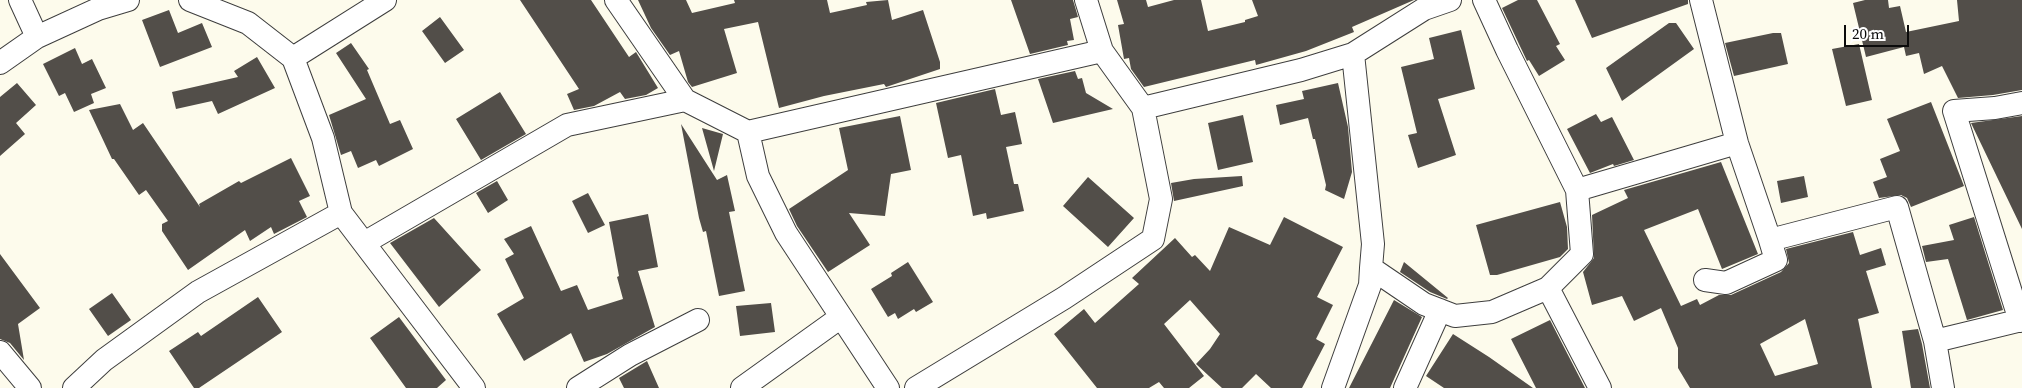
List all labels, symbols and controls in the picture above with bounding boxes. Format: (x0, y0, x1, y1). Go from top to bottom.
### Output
scale bar (1847, 15, 1912, 47)
text: 20 m (1852, 23, 1884, 44)

